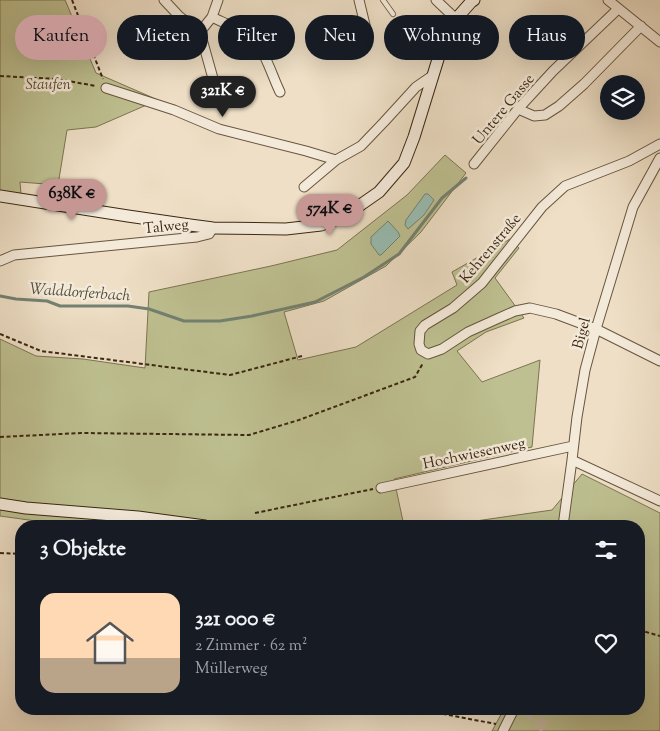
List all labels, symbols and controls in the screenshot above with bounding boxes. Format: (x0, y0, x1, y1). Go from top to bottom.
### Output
chip: Kaufen (15, 15, 107, 60)
chip: Mieten (117, 15, 208, 60)
chip: Filter (218, 15, 295, 60)
chip: Neu (305, 15, 374, 60)
chip: Wohnung (384, 15, 499, 60)
chip: Haus (509, 15, 585, 60)
street label: Untere Gasse (468, 70, 540, 150)
park label: Staufen (25, 75, 71, 96)
map controls (600, 75, 645, 120)
button: layers (600, 75, 645, 120)
pin: 321K € (182, 76, 264, 118)
text: 321K € (201, 80, 245, 103)
pin: 638K € (31, 178, 113, 221)
text: 638K € (48, 183, 96, 206)
pin: 574K € (289, 194, 371, 236)
text: 574K € (307, 198, 353, 221)
street label: Kehrenstraße (456, 209, 527, 289)
street label: Talweg (143, 215, 190, 240)
water label: Walddorferbach (29, 279, 131, 308)
street label: Bigel (568, 315, 597, 352)
street label: Hochwiesenweg (421, 433, 527, 476)
text: 3 Objekte (40, 535, 126, 565)
icon: filters (592, 536, 620, 564)
text: 321 000 € (195, 605, 276, 635)
icon: home (80, 613, 140, 673)
icon: heart (592, 629, 620, 657)
text: 2 Zimmer · 62 m² (195, 635, 307, 658)
text: Müllerweg (195, 658, 268, 681)

